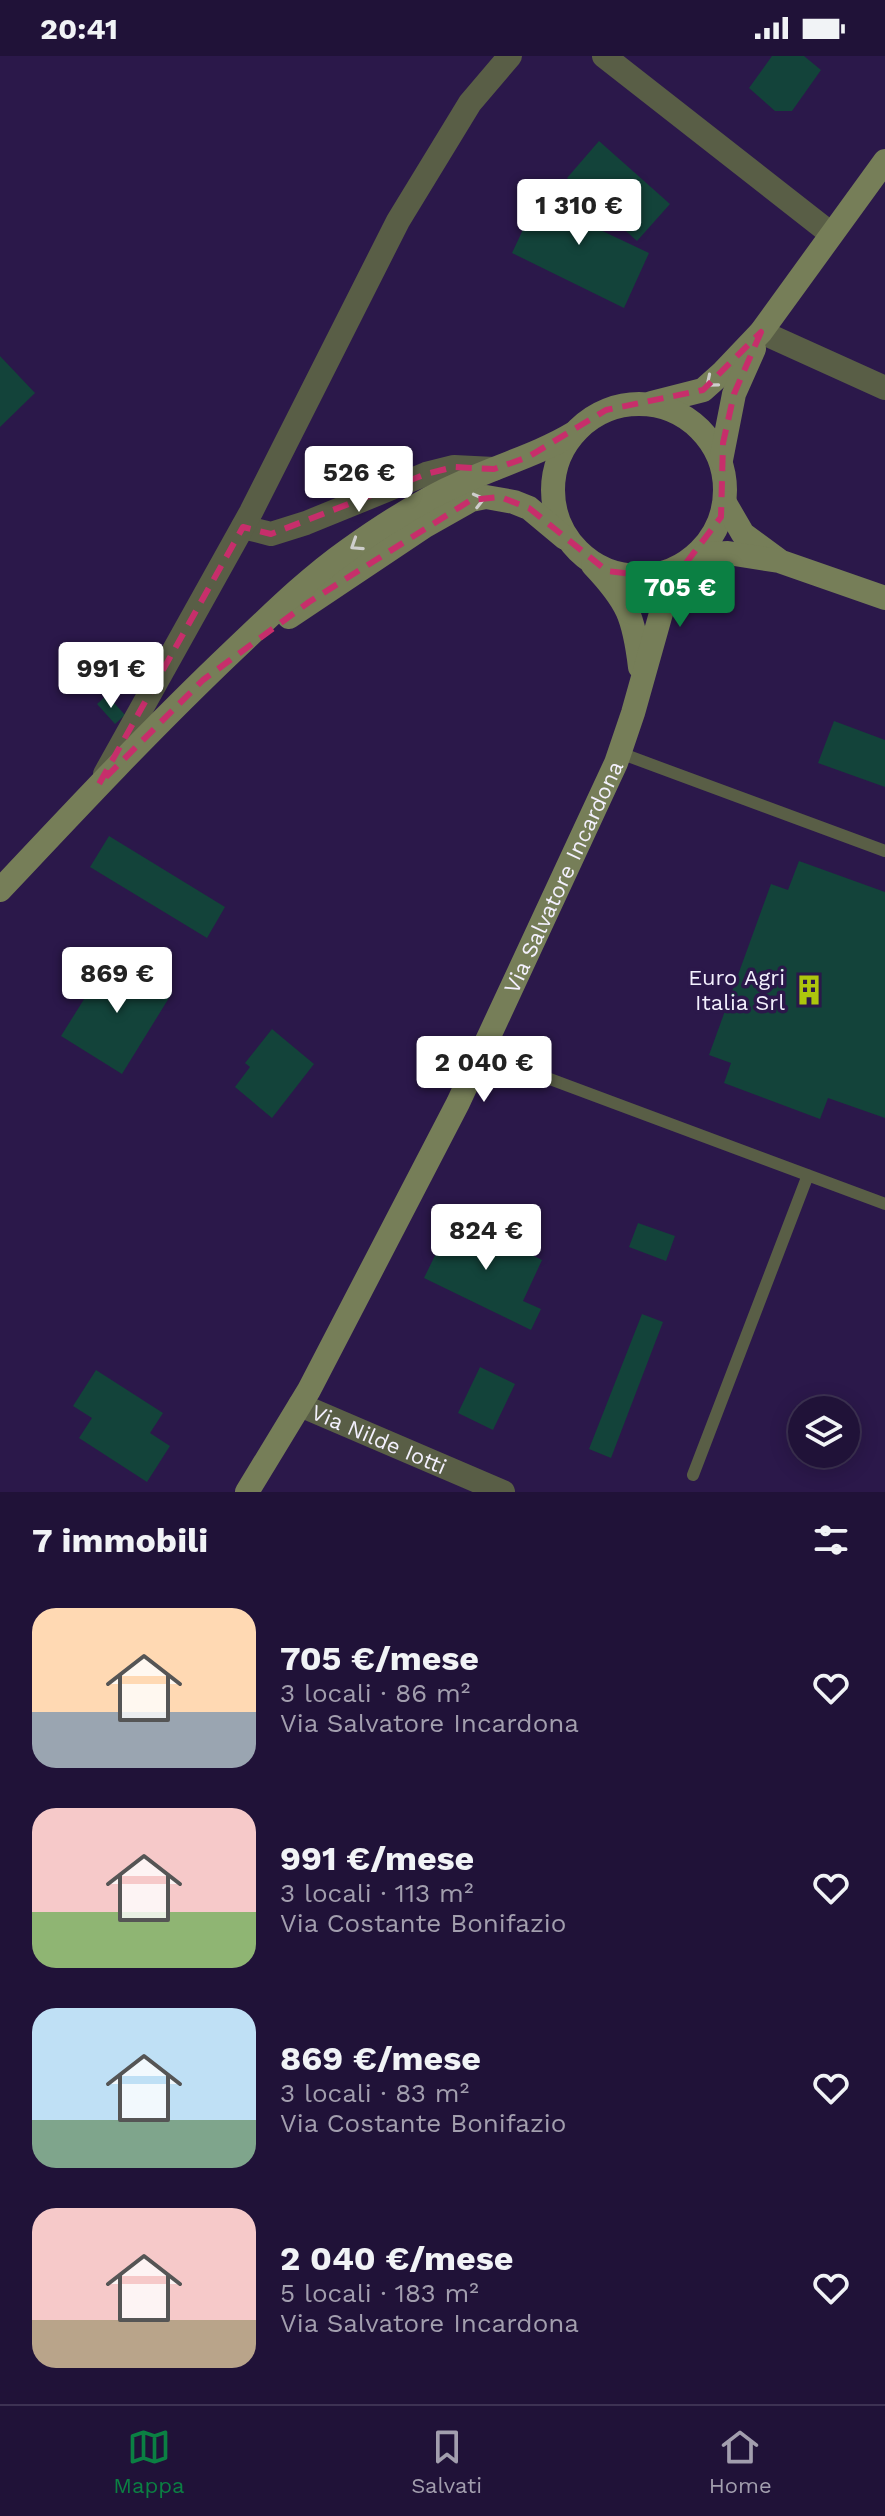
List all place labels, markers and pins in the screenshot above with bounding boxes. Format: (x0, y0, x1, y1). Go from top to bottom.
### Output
pin: 1 310 € (505, 179, 653, 247)
pin: 526 € (303, 446, 415, 514)
pin: 705 € (624, 561, 736, 629)
pin: 991 € (55, 642, 167, 710)
pin: 869 € (61, 947, 173, 1015)
place label: Euro Agri Italia Srl (688, 965, 785, 1015)
building icon: Euro Agri Italia Srl (792, 973, 826, 1007)
pin: 2 040 € (410, 1036, 558, 1104)
pin: 824 € (430, 1204, 542, 1272)

